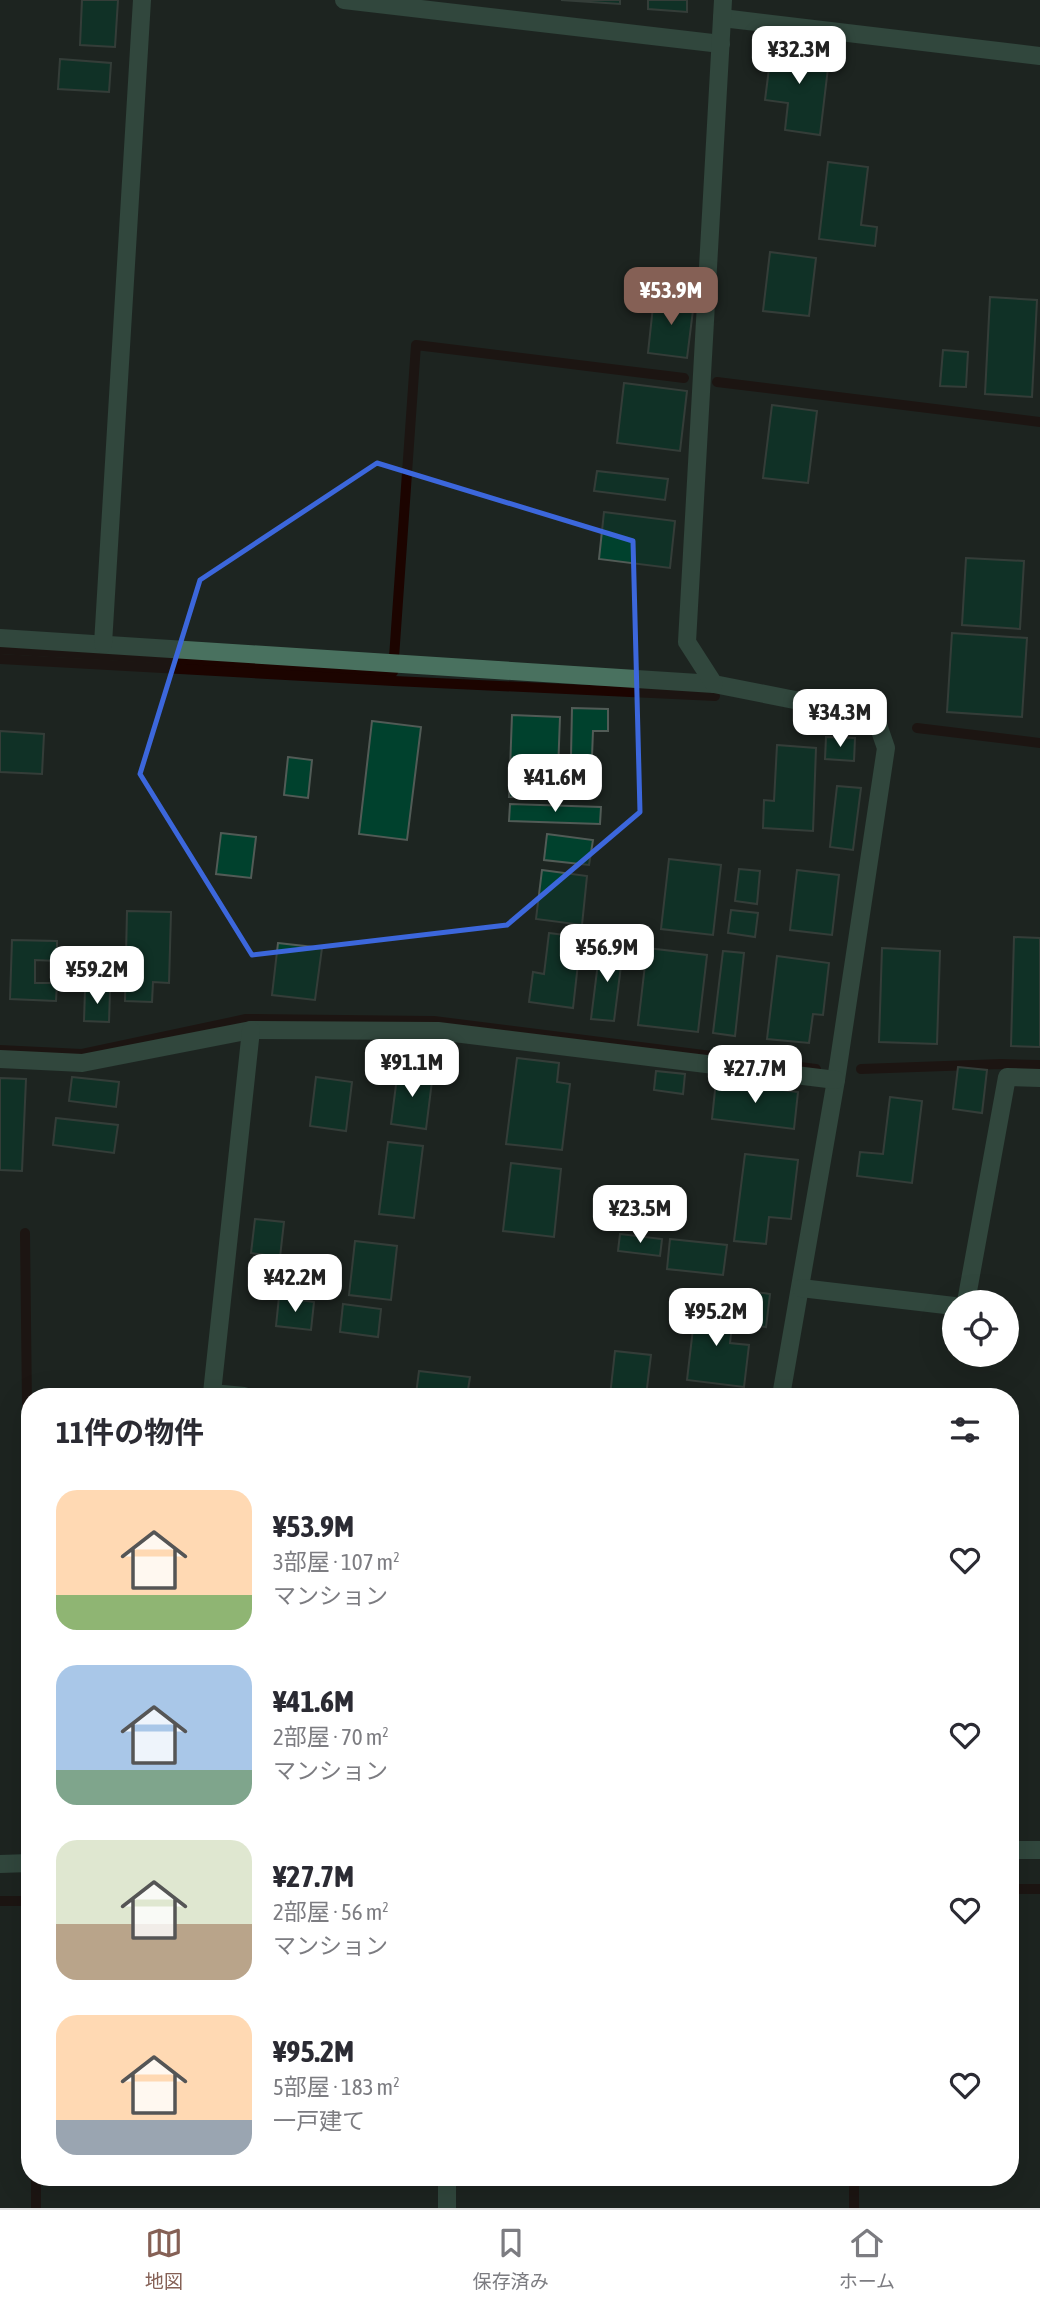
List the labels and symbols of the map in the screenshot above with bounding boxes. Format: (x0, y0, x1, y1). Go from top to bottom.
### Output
pin: ¥32.3M (742, 27, 856, 86)
pin: ¥53.9M (614, 268, 728, 327)
pin: ¥34.3M (783, 690, 897, 749)
pin: ¥41.6M (498, 754, 612, 814)
pin: ¥56.9M (550, 925, 664, 984)
pin: ¥59.2M (40, 946, 154, 1006)
pin: ¥91.1M (355, 1040, 469, 1099)
pin: ¥27.7M (698, 1046, 812, 1105)
pin: ¥23.5M (583, 1186, 697, 1245)
pin: ¥42.2M (238, 1254, 352, 1314)
pin: ¥95.2M (659, 1288, 773, 1348)

